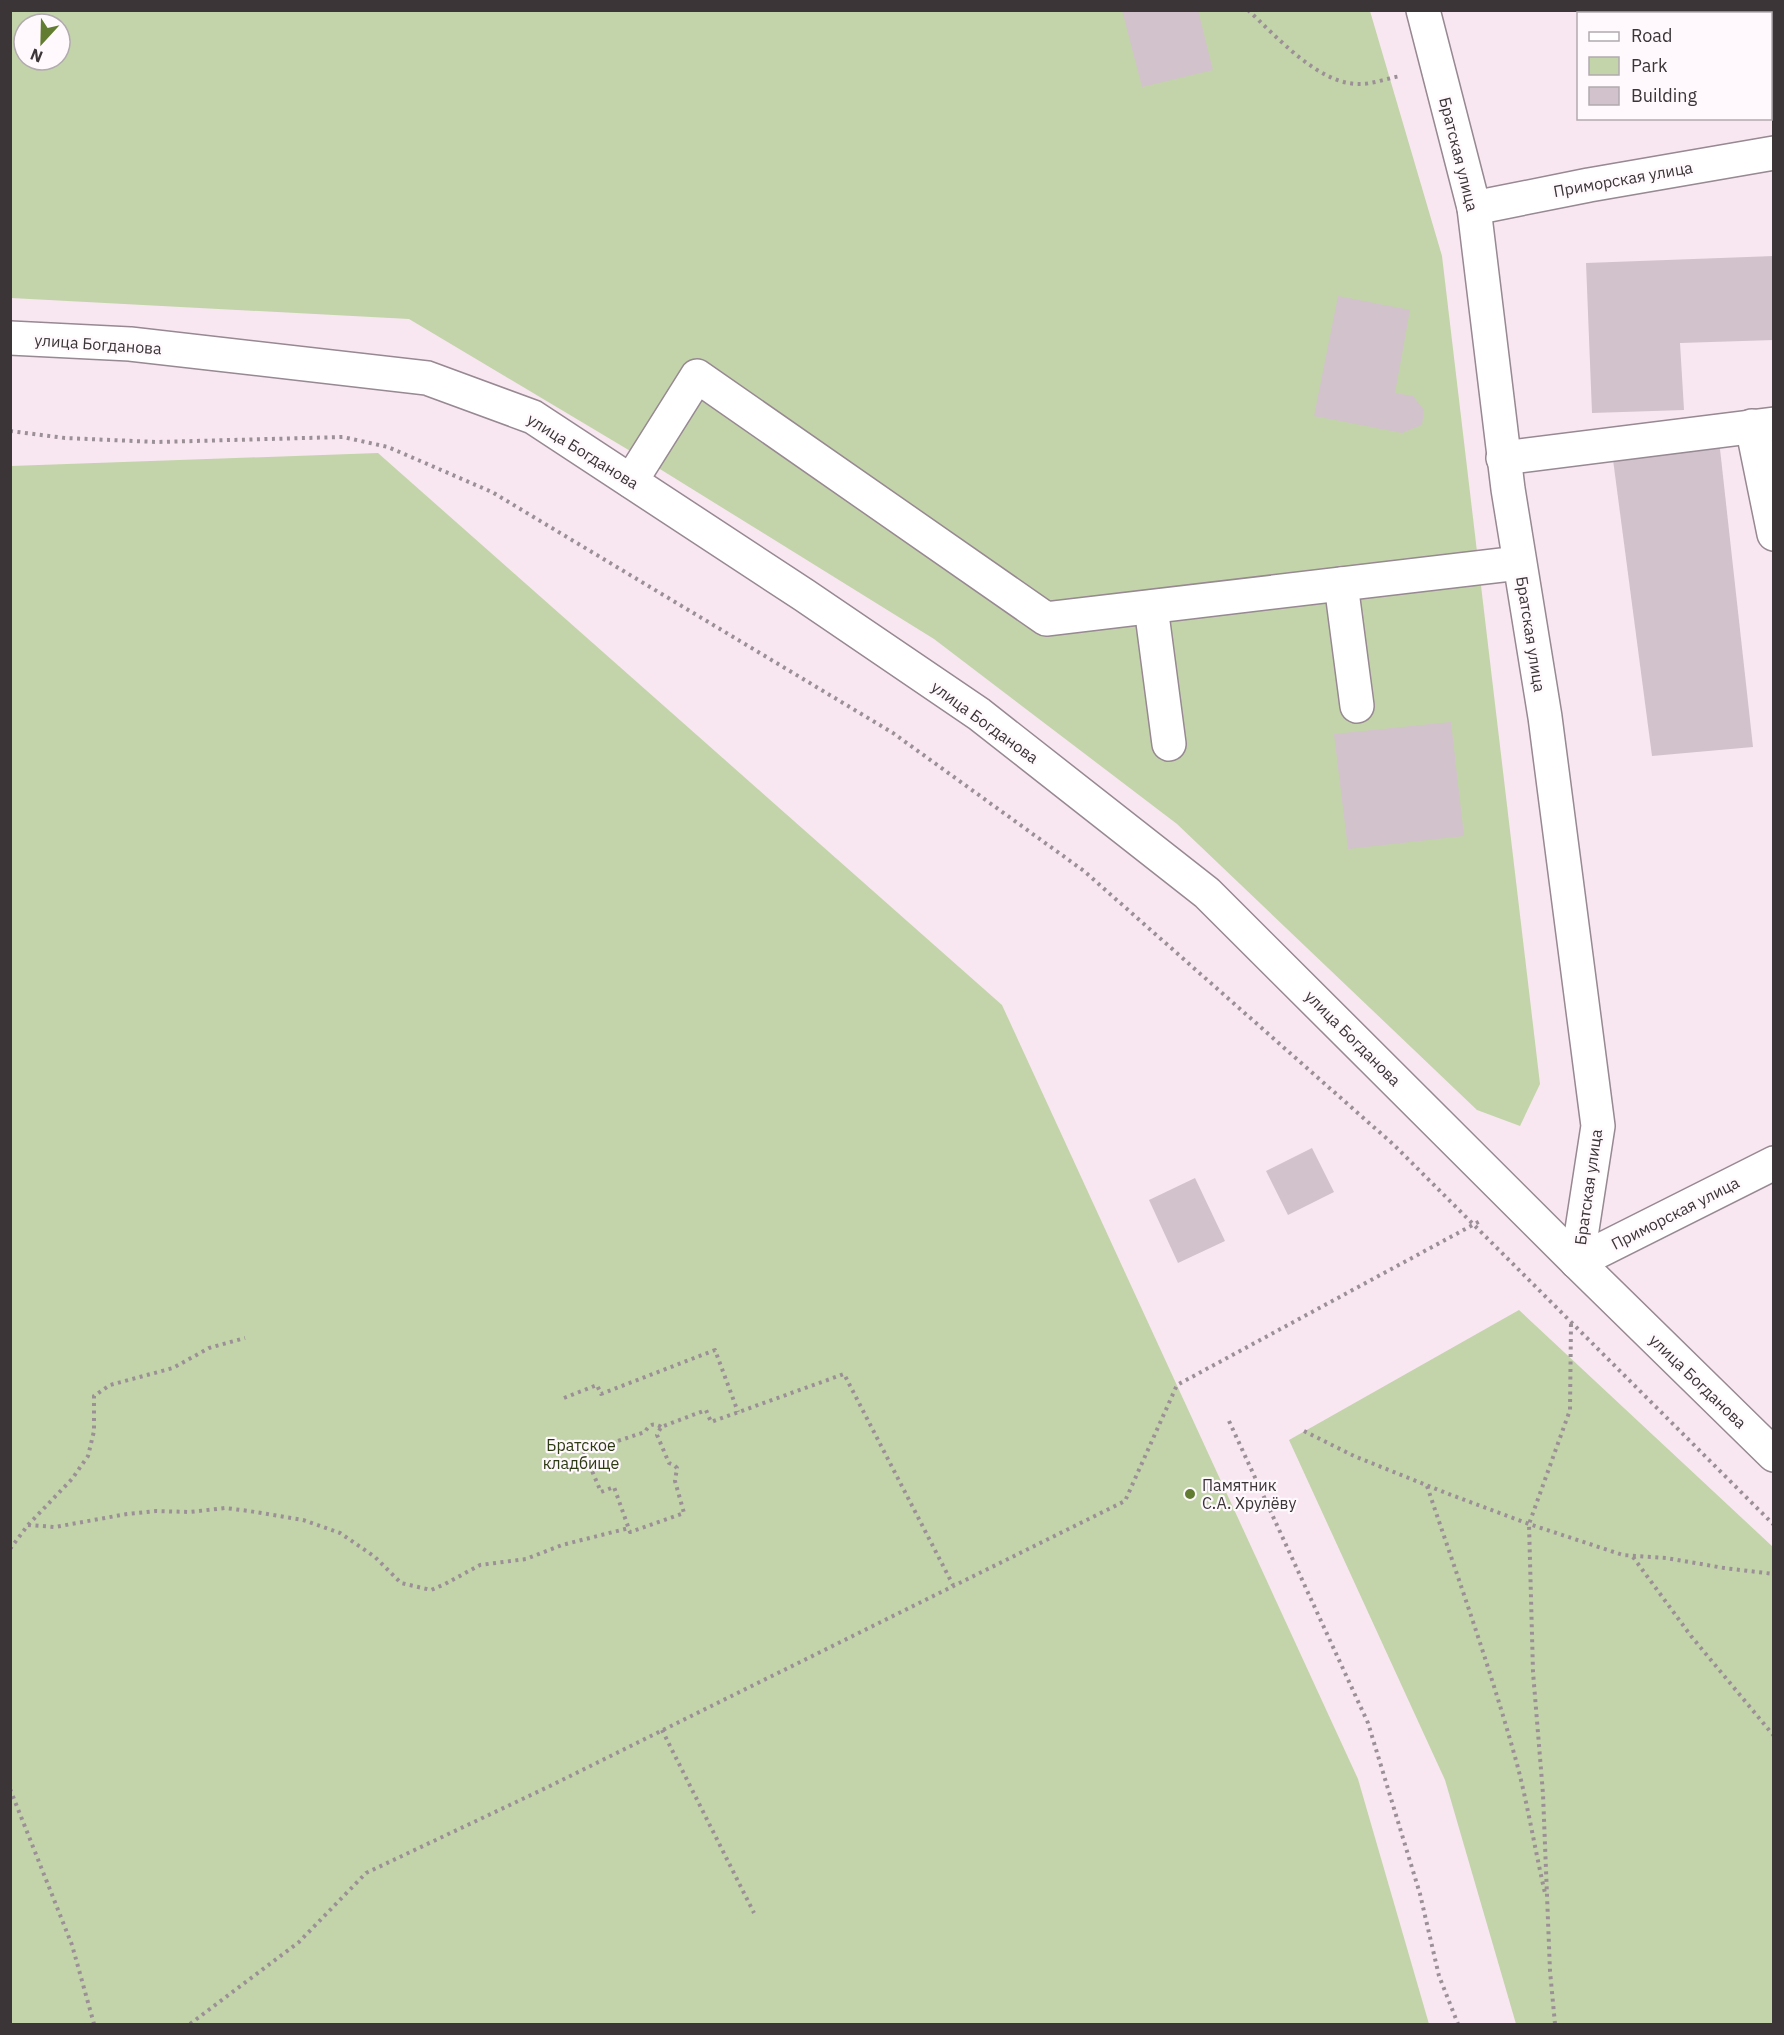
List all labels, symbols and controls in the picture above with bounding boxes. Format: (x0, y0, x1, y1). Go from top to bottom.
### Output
north arrow (12, 12, 72, 72)
legend (1577, 12, 1772, 120)
text: Road (1631, 24, 1672, 47)
text: N (27, 44, 46, 67)
text: Park (1631, 54, 1668, 77)
text: Building (1631, 84, 1698, 107)
street label: Братская улица (1435, 95, 1483, 214)
street label: Приморская улица (1552, 157, 1695, 201)
street label: улица Богданова (34, 330, 163, 358)
street label: улица Богданова (524, 409, 643, 494)
street label: Братская улица (1512, 575, 1550, 694)
street label: улица Богданова (928, 676, 1043, 768)
street label: улица Богданова (1301, 986, 1405, 1090)
street label: Братская улица (1570, 1127, 1606, 1246)
street label: Приморская улица (1608, 1172, 1743, 1254)
street label: улица Богданова (1645, 1330, 1751, 1433)
park label: Братское кладбище (543, 1435, 620, 1473)
place label: Памятник С.А. Хрулёву (1202, 1475, 1296, 1513)
marker: Памятник С.А. Хрулёву (1183, 1487, 1197, 1501)

